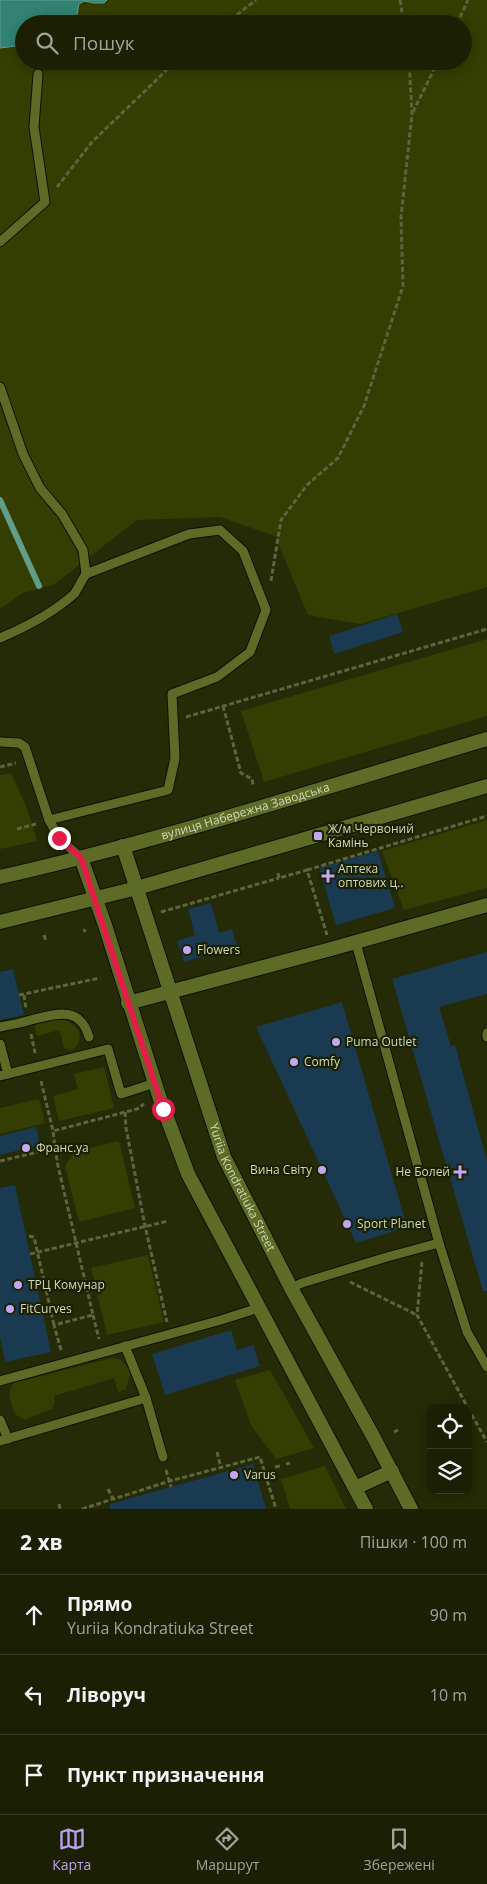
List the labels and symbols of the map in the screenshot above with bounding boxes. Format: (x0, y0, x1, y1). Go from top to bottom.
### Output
street label: вулиця Набережна Заводська (159, 778, 331, 844)
place label: Ж/м Червоний Камінь (328, 820, 414, 851)
route end (48, 827, 71, 850)
marker: Ж/м Червоний Камінь (312, 830, 324, 842)
place label: Аптека оптових ц‥ (338, 860, 403, 891)
marker: Аптека оптових ц‥ (322, 870, 334, 882)
place label: Flowers (197, 941, 240, 958)
marker: Flowers (181, 944, 193, 956)
place label: Puma Outlet (346, 1033, 417, 1050)
marker: Puma Outlet (330, 1036, 342, 1048)
place label: Comfy (304, 1053, 341, 1070)
marker: Comfy (288, 1056, 300, 1068)
route start (152, 1098, 175, 1121)
street label: Yuriia Kondratiuka Street (206, 1121, 280, 1254)
place label: Франс.уа (36, 1139, 89, 1156)
marker: Франс.уа (20, 1142, 32, 1154)
place label: Вина Світу (250, 1161, 313, 1178)
place label: Не Болей (396, 1163, 450, 1180)
marker: Вина Світу (316, 1164, 328, 1176)
marker: Не Болей (454, 1166, 466, 1178)
place label: Sport Planet (357, 1215, 426, 1232)
marker: Sport Planet (341, 1218, 353, 1230)
place label: ТРЦ Комунар (28, 1276, 105, 1293)
marker: ТРЦ Комунар (12, 1279, 24, 1291)
place label: FitCurves (20, 1300, 72, 1317)
marker: FitCurves (4, 1303, 16, 1315)
place label: Varus (244, 1466, 276, 1483)
marker: Varus (228, 1469, 240, 1481)

